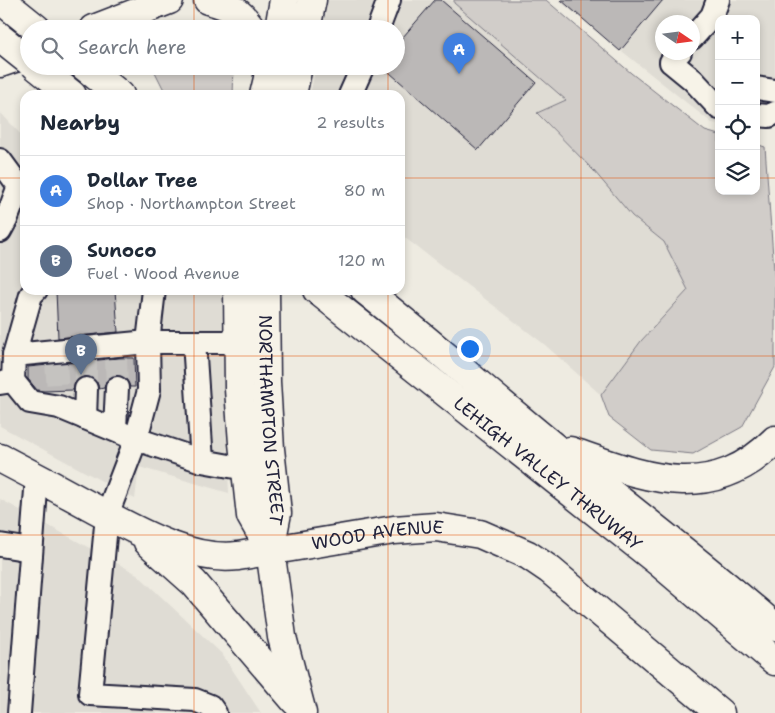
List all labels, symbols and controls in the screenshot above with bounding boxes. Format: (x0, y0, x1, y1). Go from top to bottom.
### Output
north arrow (655, 15, 700, 60)
map controls (715, 15, 760, 195)
button: + (715, 15, 760, 60)
search box (20, 20, 405, 75)
pin: A (443, 33, 475, 74)
icon: search (38, 34, 66, 62)
text: Search here (78, 35, 187, 60)
button: − (715, 60, 760, 105)
button: locate (715, 105, 760, 150)
text: Nearby (40, 109, 120, 137)
text: 2 results (316, 112, 385, 133)
button: layers (715, 150, 760, 195)
text: Dollar Tree (87, 168, 198, 193)
text: A (50, 180, 62, 201)
text: 80 m (344, 180, 385, 201)
text: Shop · Northampton Street (87, 193, 296, 214)
text: Sunoco (87, 238, 157, 263)
text: B (51, 250, 61, 271)
text: 120 m (338, 250, 385, 271)
text: Fuel · Wood Avenue (87, 263, 240, 284)
street label: NORTHAMPTON STREET (253, 315, 289, 527)
pin: B (65, 334, 97, 375)
your location (457, 336, 483, 362)
street label: LEHIGH VALLEY THRUWAY (449, 391, 647, 556)
street label: WOOD AVENUE (310, 515, 446, 556)

